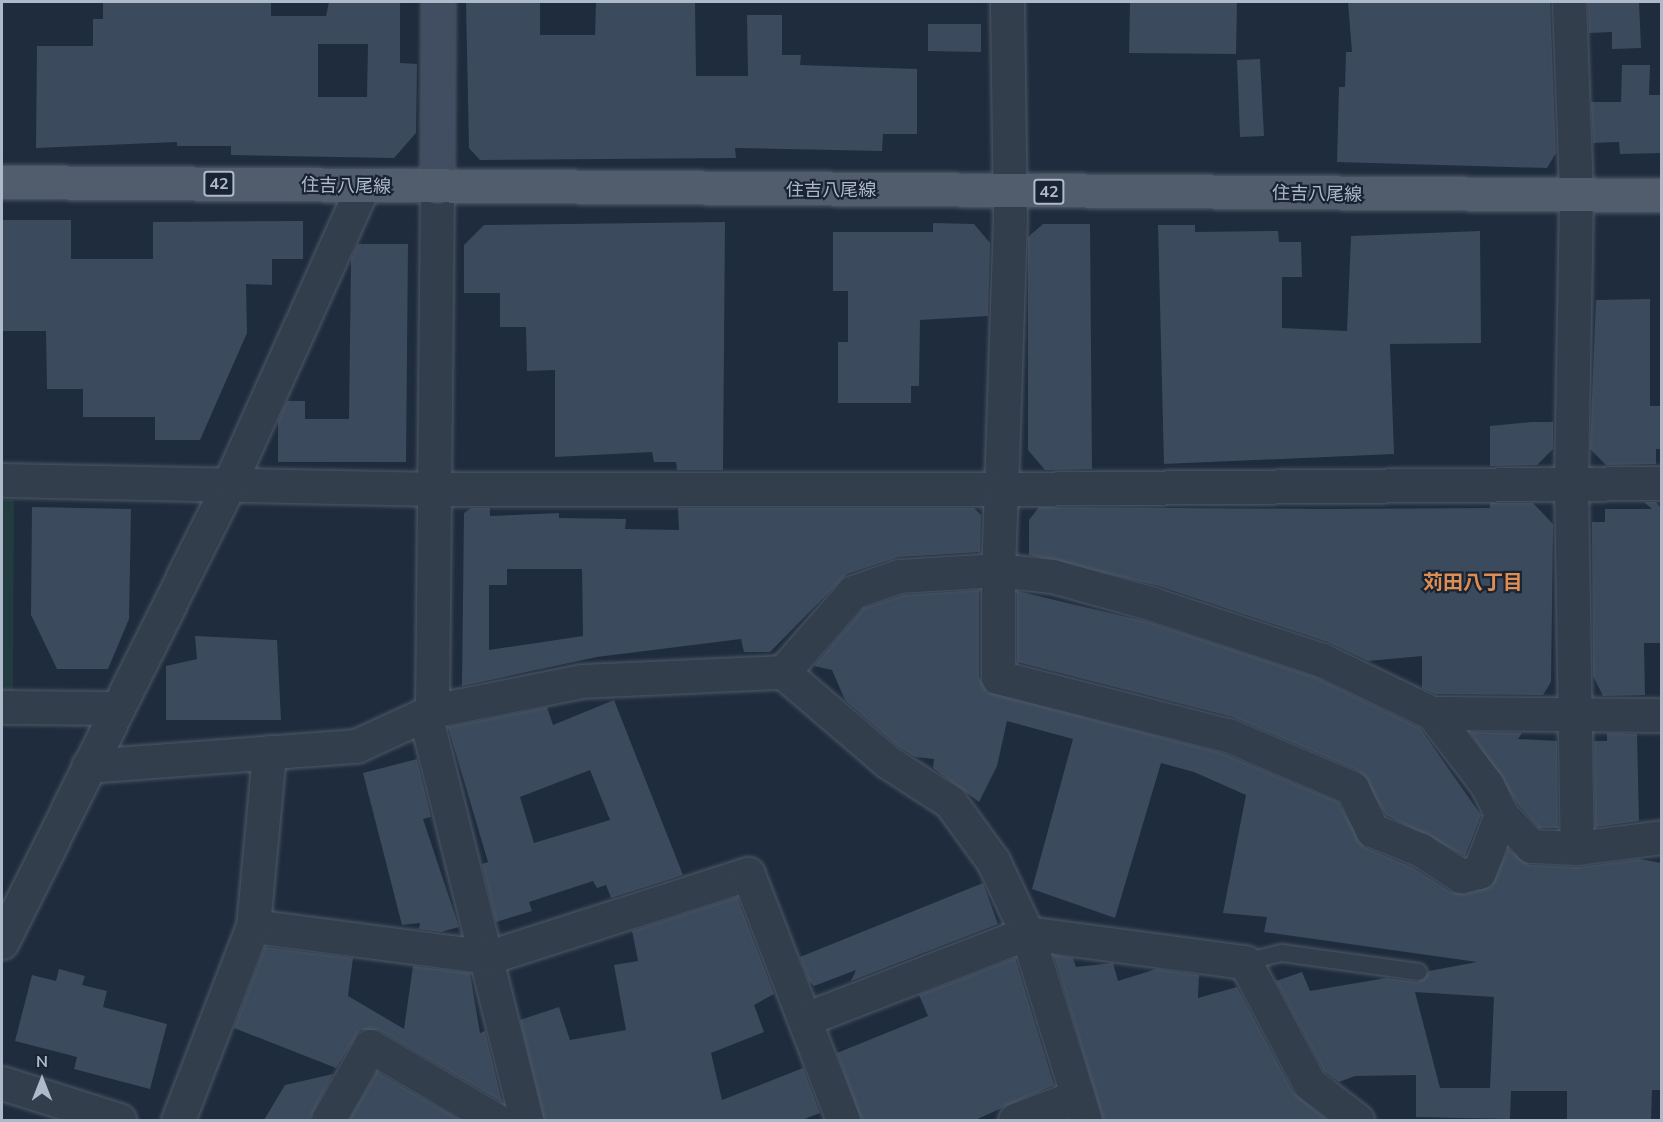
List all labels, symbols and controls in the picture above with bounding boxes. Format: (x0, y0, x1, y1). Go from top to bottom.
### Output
road number: 42 (202, 171, 236, 197)
street label: 住吉八尾線 (301, 174, 391, 198)
street label: 住吉八尾線 (786, 179, 876, 201)
road number: 42 (1032, 179, 1066, 205)
street label: 住吉八尾線 (1272, 182, 1362, 206)
district label: 苅田八丁目 (1423, 570, 1523, 594)
north arrow (12, 1050, 72, 1110)
text: N (36, 1051, 48, 1073)

